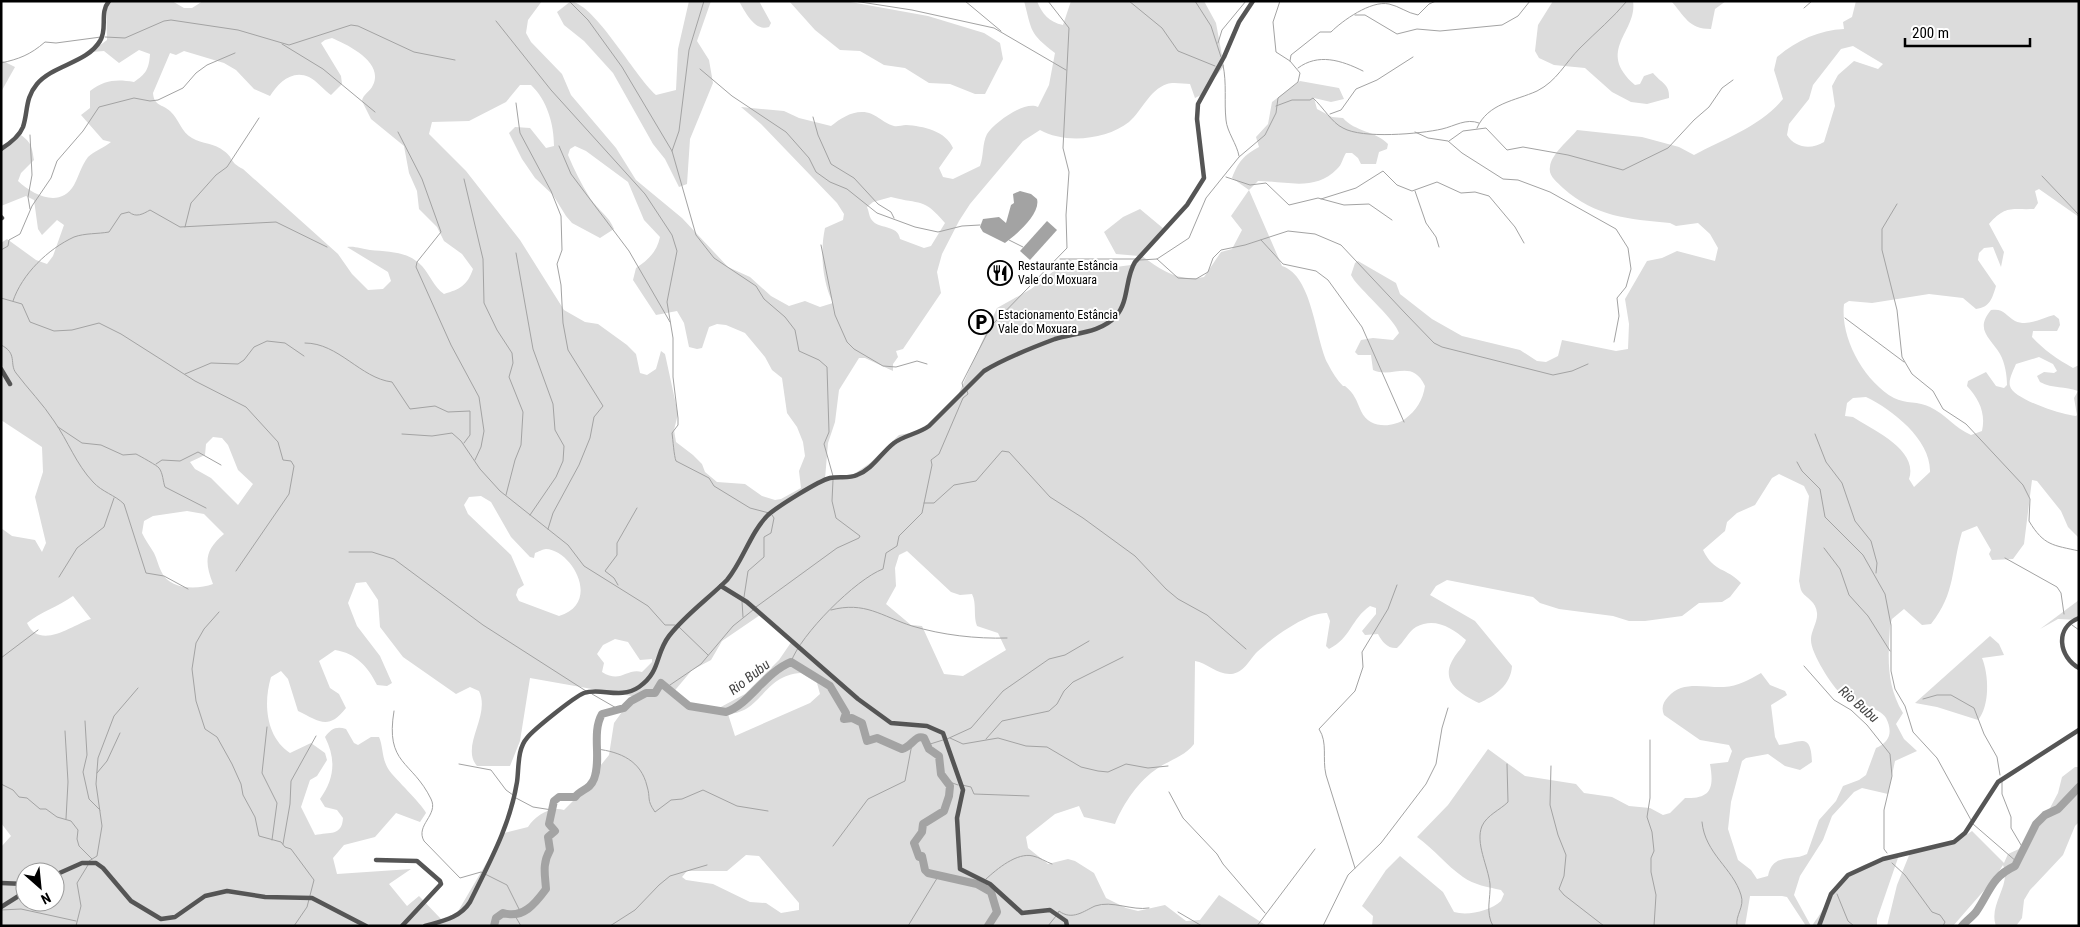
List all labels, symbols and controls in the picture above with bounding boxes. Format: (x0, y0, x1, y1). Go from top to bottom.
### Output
scale bar (1905, 15, 2030, 47)
text: 200 m (1912, 24, 1949, 42)
place label: Restaurante Estância Vale do Moxuara (1018, 259, 1118, 287)
restaurant icon: Restaurante Estância Vale do Moxuara (987, 260, 1013, 286)
place label: Estacionamento Estância Vale do Moxuara (998, 308, 1118, 336)
parking icon: Estacionamento Estância Vale do Moxuara (968, 309, 994, 335)
water label: Rio Bubu (725, 656, 773, 698)
water label: Rio Bubu (1836, 682, 1883, 726)
north arrow (15, 862, 65, 912)
text: N (38, 890, 53, 908)

